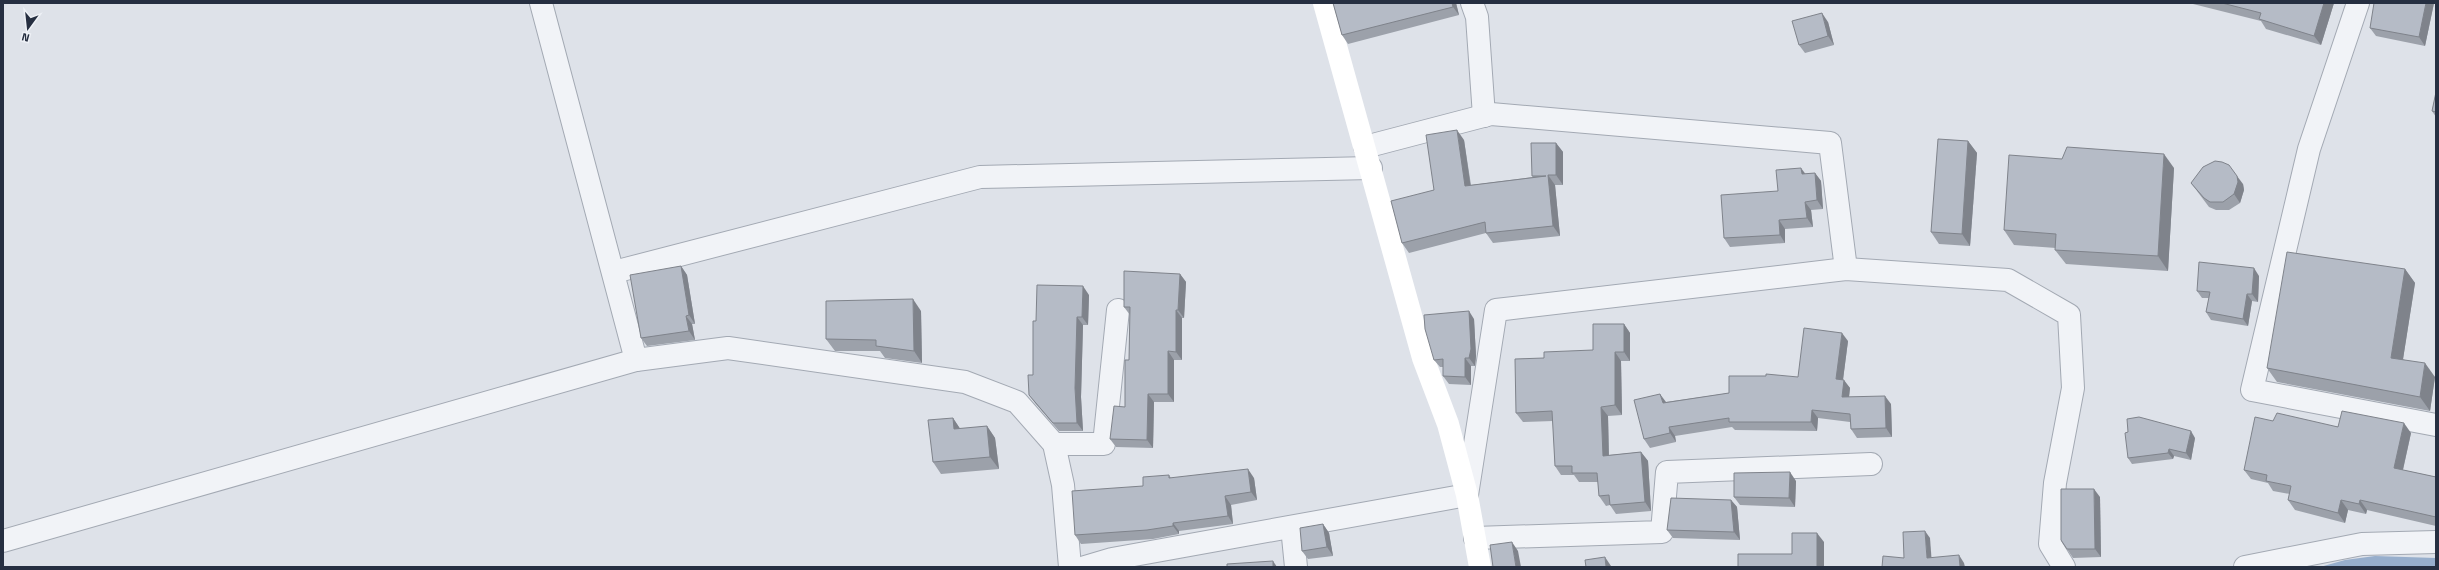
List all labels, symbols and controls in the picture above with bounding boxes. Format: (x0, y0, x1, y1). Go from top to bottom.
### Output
north arrow (8, 8, 48, 48)
text: N (20, 29, 31, 46)

